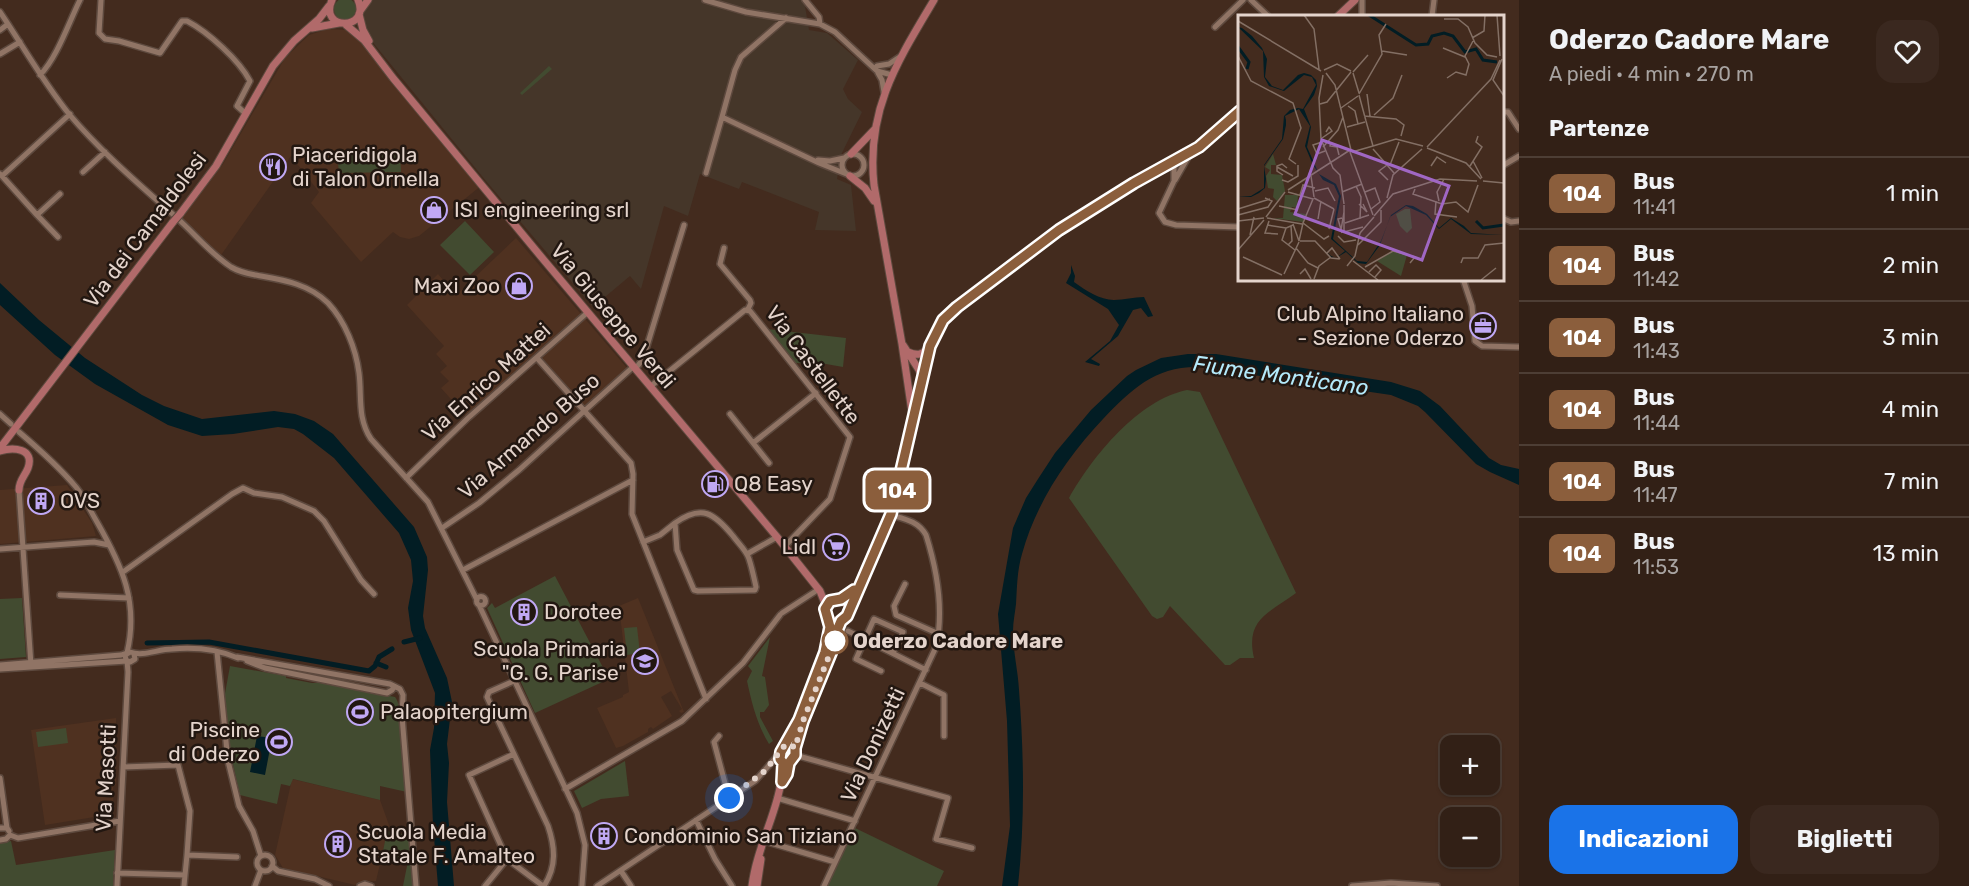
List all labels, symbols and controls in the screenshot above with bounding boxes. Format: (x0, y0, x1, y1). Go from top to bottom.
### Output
inset map (1238, 15, 1504, 280)
button: heart (1876, 20, 1939, 83)
text: Oderzo Cadore Mare (1549, 23, 1829, 56)
text: A piedi · 4 min · 270 m (1549, 62, 1754, 86)
text: Partenze (1549, 115, 1649, 142)
place label: Piaceridigola di Talon Ornella (292, 142, 440, 191)
street label: Via dei Camaldolesi (78, 147, 211, 312)
restaurant icon: Piaceridigola di Talon Ornella (258, 152, 288, 182)
text: Bus (1633, 168, 1675, 195)
text: 1 min (1886, 180, 1939, 207)
text: 104 (1562, 181, 1602, 206)
shop icon: ISI engineering srl (419, 195, 449, 225)
text: 11:41 (1633, 195, 1676, 219)
place label: ISI engineering srl (454, 197, 629, 222)
street label: Via Giuseppe Verdi (546, 238, 681, 393)
text: Bus (1633, 240, 1675, 267)
text: 2 min (1882, 252, 1939, 279)
text: 104 (1562, 253, 1602, 278)
text: 11:42 (1633, 267, 1679, 291)
shop icon: Maxi Zoo (504, 271, 534, 301)
place label: Maxi Zoo (414, 273, 500, 298)
street label: Via Castellette (761, 301, 866, 429)
place label: Club Alpino Italiano - Sezione Oderzo (1276, 301, 1464, 350)
office icon: Club Alpino Italiano - Sezione Oderzo (1468, 311, 1498, 341)
text: Bus (1633, 312, 1675, 339)
street label: Via Enrico Mattei (416, 317, 555, 446)
text: 3 min (1882, 324, 1939, 351)
text: 104 (1562, 325, 1602, 350)
text: 11:43 (1633, 339, 1680, 363)
water label: Fiume Monticano (1192, 350, 1370, 401)
street label: Via Armando Buso (453, 367, 604, 504)
text: Bus (1633, 384, 1675, 411)
text: 4 min (1882, 396, 1939, 423)
text: 104 (1562, 397, 1602, 422)
text: 11:44 (1633, 411, 1680, 435)
text: Bus (1633, 456, 1675, 483)
text: 7 min (1884, 468, 1939, 495)
fuel station icon: Q8 Easy (700, 469, 730, 499)
text: 104 (1562, 469, 1602, 494)
line badge: 104 (862, 470, 932, 510)
place label: Q8 Easy (734, 471, 813, 496)
text: 104 (877, 478, 917, 503)
text: 11:47 (1633, 483, 1678, 507)
building icon: OVS (26, 486, 56, 516)
place label: OVS (60, 488, 100, 513)
text: Bus (1633, 528, 1675, 555)
supermarket icon: Lidl (821, 532, 851, 562)
place label: Lidl (781, 534, 816, 559)
text: 13 min (1873, 540, 1939, 567)
text: 104 (1562, 541, 1602, 566)
text: 11:53 (1633, 555, 1679, 579)
building icon: Dorotee (509, 597, 539, 627)
place label: Dorotee (544, 599, 622, 624)
marker: Oderzo Cadore Mare (822, 628, 848, 654)
place label: Oderzo Cadore Mare (853, 628, 1063, 653)
place label: Scuola Primaria "G. G. Parise" (473, 636, 626, 685)
school or university icon: Scuola Primaria "G. G. Parise" (630, 646, 660, 676)
street label: Via Donizetti (835, 683, 910, 806)
sports icon: Palaopitergium (345, 697, 375, 727)
place label: Palaopitergium (380, 699, 528, 724)
place label: Piscine di Oderzo (168, 717, 260, 766)
street label: Via Masotti (90, 723, 121, 833)
sports icon: Piscine di Oderzo (264, 727, 294, 757)
map controls (1440, 735, 1500, 867)
button: + (1440, 735, 1500, 795)
your location (714, 783, 744, 813)
button: Indicazioni (1549, 805, 1738, 874)
button: Biglietti (1750, 805, 1939, 874)
button: − (1440, 807, 1500, 867)
place label: Scuola Media Statale F. Amalteo (358, 819, 535, 868)
building icon: Condominio San Tiziano (589, 821, 619, 851)
place label: Condominio San Tiziano (624, 823, 857, 848)
building icon: Scuola Media Statale F. Amalteo (323, 829, 353, 859)

